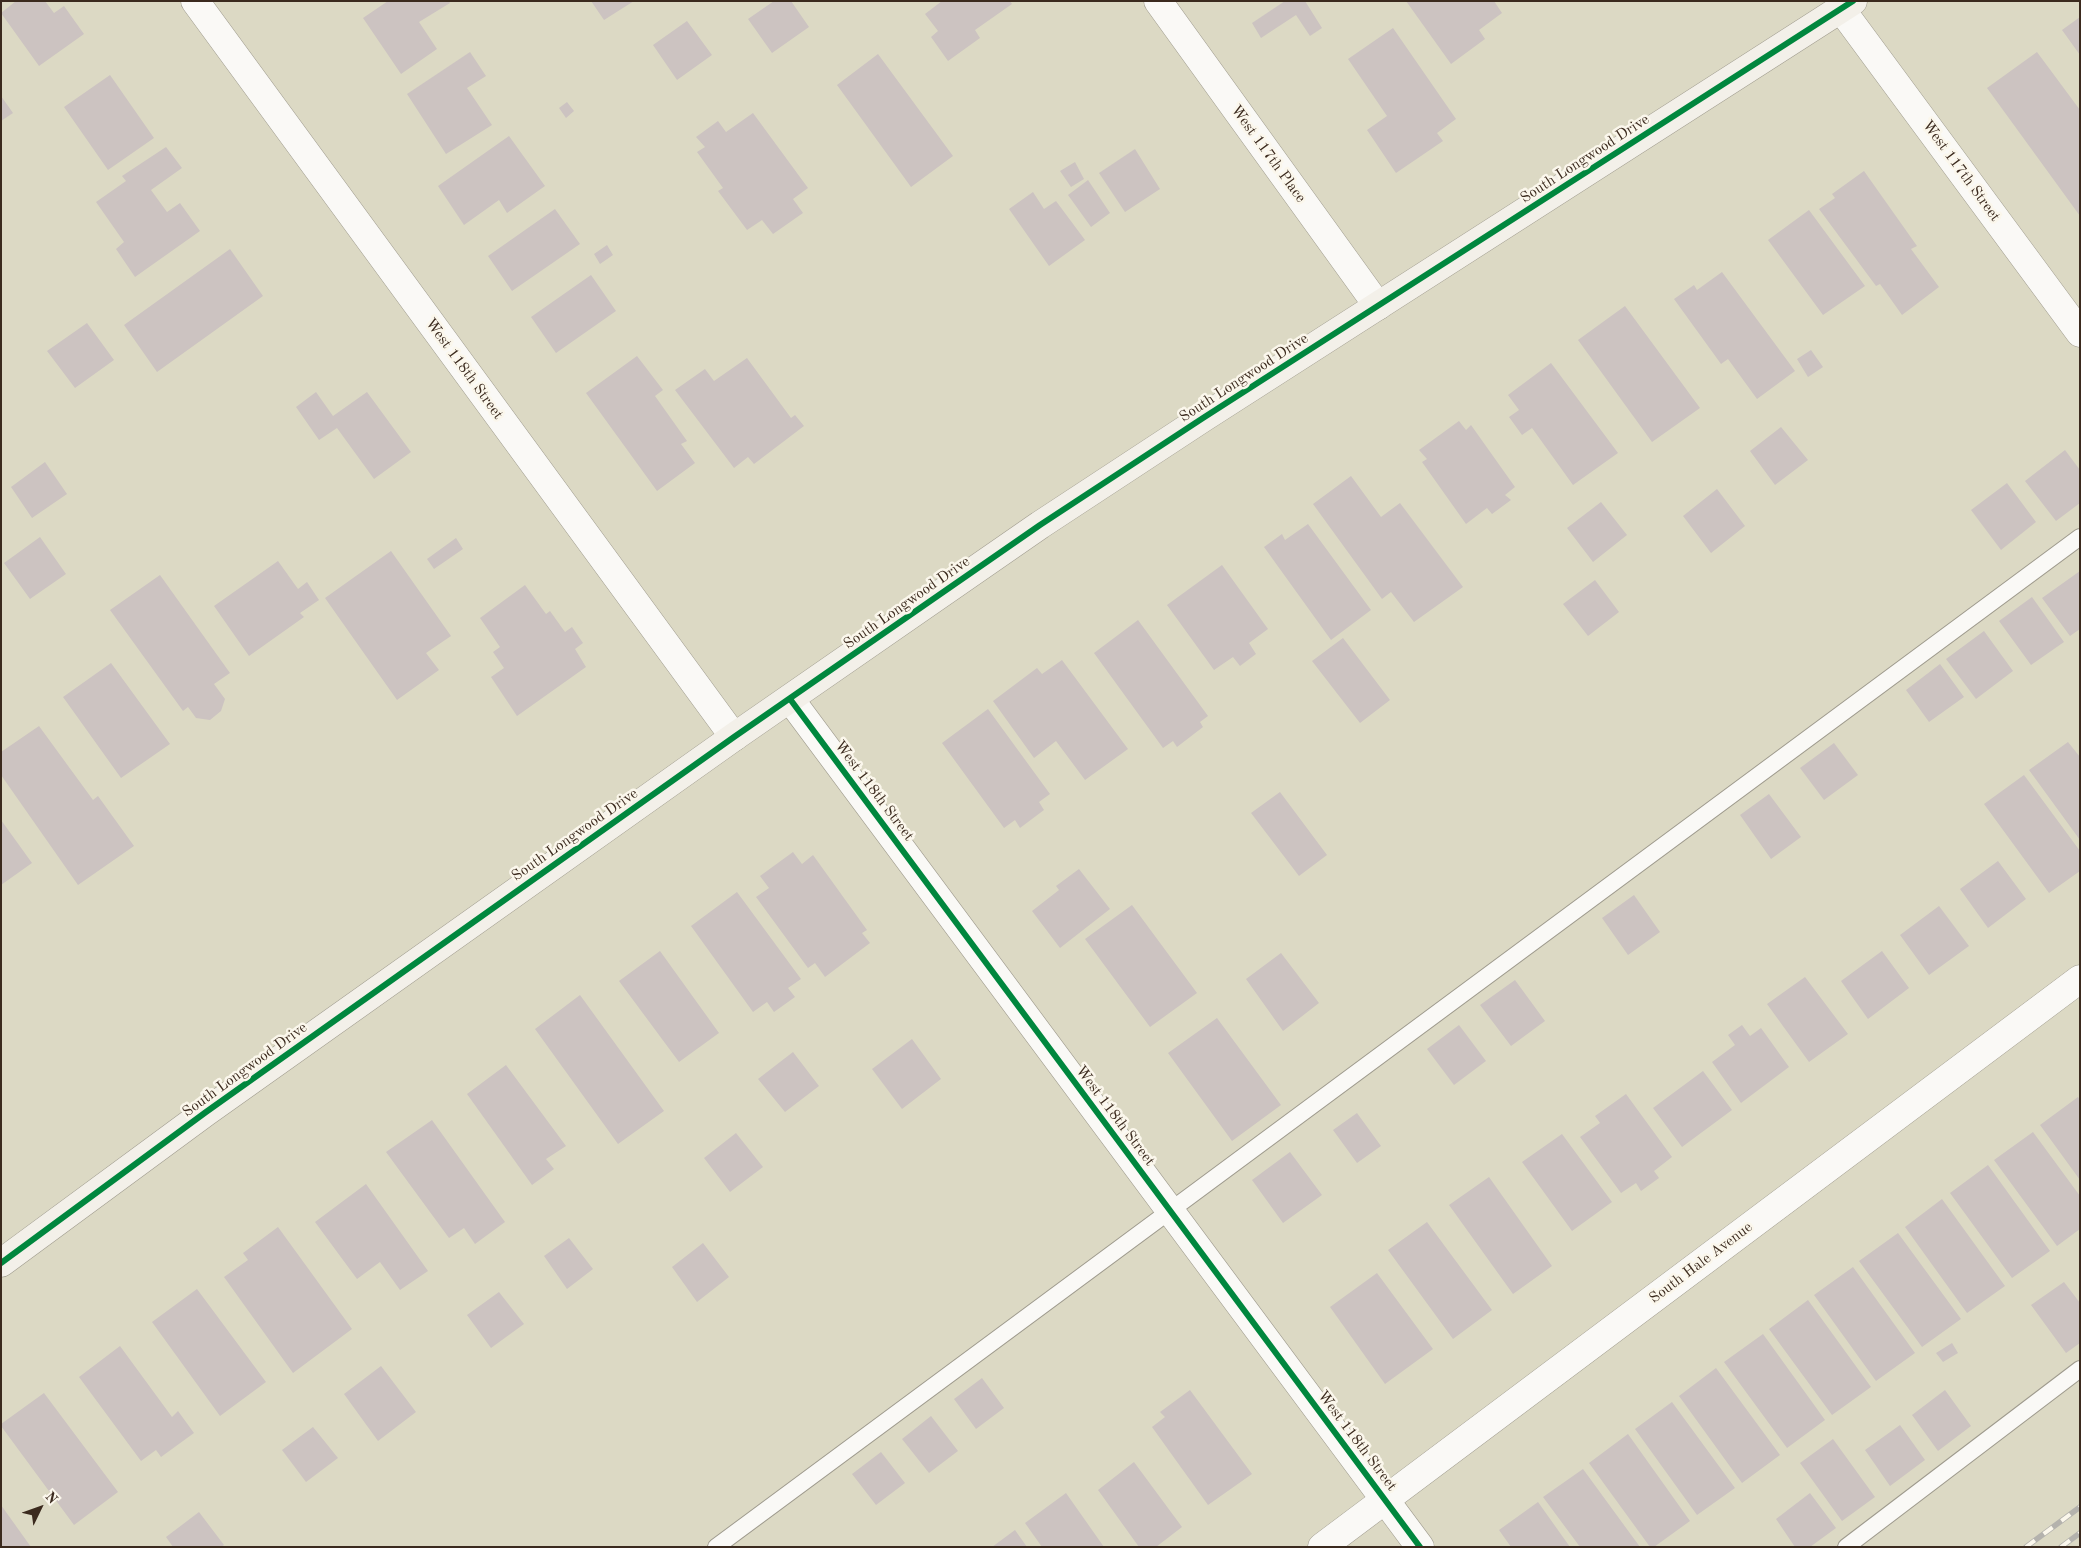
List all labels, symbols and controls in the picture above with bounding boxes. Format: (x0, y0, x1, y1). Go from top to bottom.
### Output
street label: West 117th Place (1227, 102, 1309, 206)
street label: South Longwood Drive (1517, 111, 1653, 207)
street label: West 117th Street (1918, 117, 2004, 225)
street label: West 118th Street (421, 315, 507, 423)
street label: South Longwood Drive (1176, 330, 1312, 426)
street label: South Longwood Drive (840, 553, 974, 653)
street label: West 118th Street (830, 737, 918, 845)
street label: South Longwood Drive (508, 785, 642, 885)
street label: South Longwood Drive (179, 1019, 311, 1121)
street label: West 118th Street (1071, 1062, 1159, 1170)
street label: South Hale Avenue (1646, 1218, 1756, 1308)
street label: West 118th Street (1313, 1387, 1401, 1495)
north arrow (15, 1483, 65, 1533)
text: N (42, 1489, 60, 1507)

